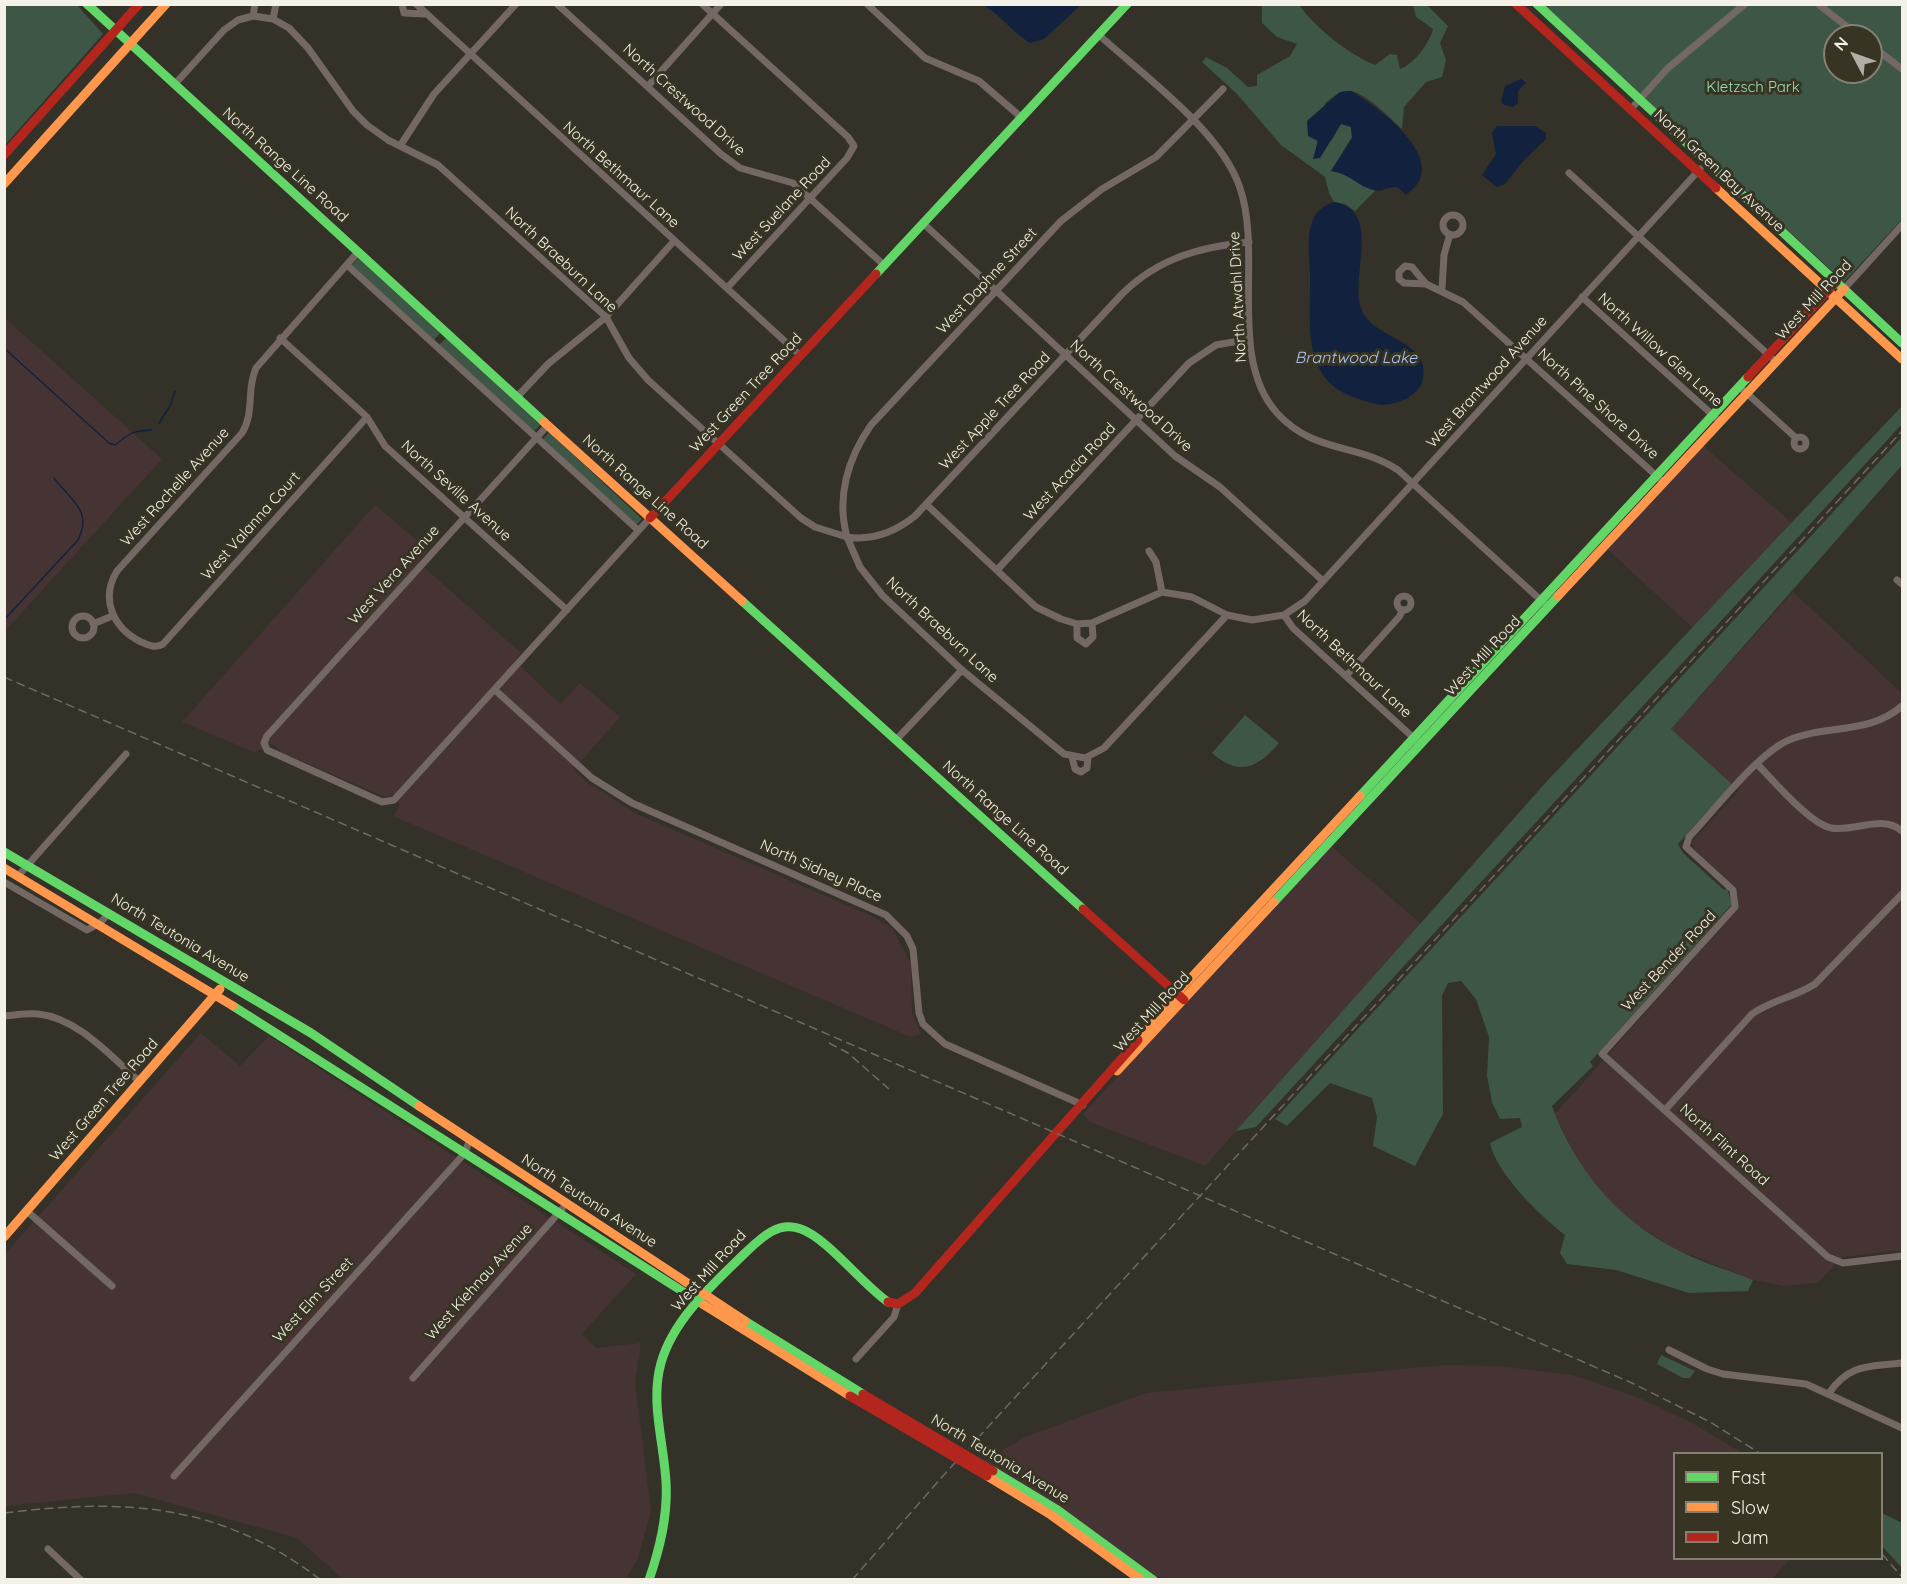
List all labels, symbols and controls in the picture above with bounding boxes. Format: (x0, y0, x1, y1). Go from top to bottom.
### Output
north arrow (1823, 24, 1883, 84)
text: N (1830, 33, 1852, 55)
street label: North Crestwood Drive (619, 40, 749, 160)
park label: Kletzsch Park (1706, 78, 1800, 96)
street label: North Range Line Road (219, 104, 351, 226)
street label: North Green Bay Avenue (1650, 106, 1788, 236)
street label: North Bethmaur Lane (559, 118, 683, 232)
street label: West Suelane Road (729, 153, 835, 265)
street label: North Braeburn Lane (501, 203, 621, 317)
street label: West Daphne Street (933, 224, 1041, 338)
street label: North Atwahl Drive (1226, 231, 1250, 363)
street label: West Mill Road (1772, 256, 1856, 344)
street label: North Willow Glen Lane (1594, 289, 1726, 411)
street label: West Brantwood Avenue (1423, 312, 1551, 452)
street label: West Green Tree Road (686, 330, 806, 456)
street label: North Crestwood Drive (1066, 336, 1196, 456)
street label: North Pine Shore Drive (1534, 345, 1662, 463)
street label: West Apple Tree Road (936, 348, 1054, 474)
water label: Brantwood Lake (1295, 348, 1417, 368)
street label: West Acacia Road (1020, 419, 1120, 525)
street label: West Rochelle Avenue (117, 424, 233, 550)
street label: North Range Line Road (579, 431, 711, 553)
street label: North Seville Avenue (397, 437, 515, 545)
street label: West Valanna Court (198, 468, 304, 584)
street label: West Vera Avenue (345, 522, 443, 628)
street label: North Braeburn Lane (882, 573, 1002, 687)
street label: North Bethmaur Lane (1293, 606, 1415, 722)
street label: West Mill Road (1441, 612, 1525, 700)
street label: North Range Line Road (939, 757, 1071, 879)
street label: North Sidney Place (757, 836, 885, 906)
street label: North Teutonia Avenue (108, 890, 252, 986)
street label: West Bender Road (1618, 907, 1720, 1015)
street label: West Mill Road (1110, 968, 1194, 1056)
street label: West Green Tree Road (46, 1035, 162, 1165)
street label: North Flint Road (1676, 1100, 1772, 1190)
street label: North Teutonia Avenue (518, 1150, 660, 1252)
street label: West Kiehnau Avenue (422, 1220, 536, 1344)
street label: West Mill Road (668, 1227, 750, 1315)
street label: West Elm Street (269, 1254, 357, 1346)
street label: North Teutonia Avenue (928, 1411, 1072, 1507)
legend (1673, 1452, 1883, 1560)
text: Fast (1731, 1466, 1766, 1489)
text: Slow (1731, 1496, 1769, 1519)
text: Jam (1731, 1526, 1769, 1549)

